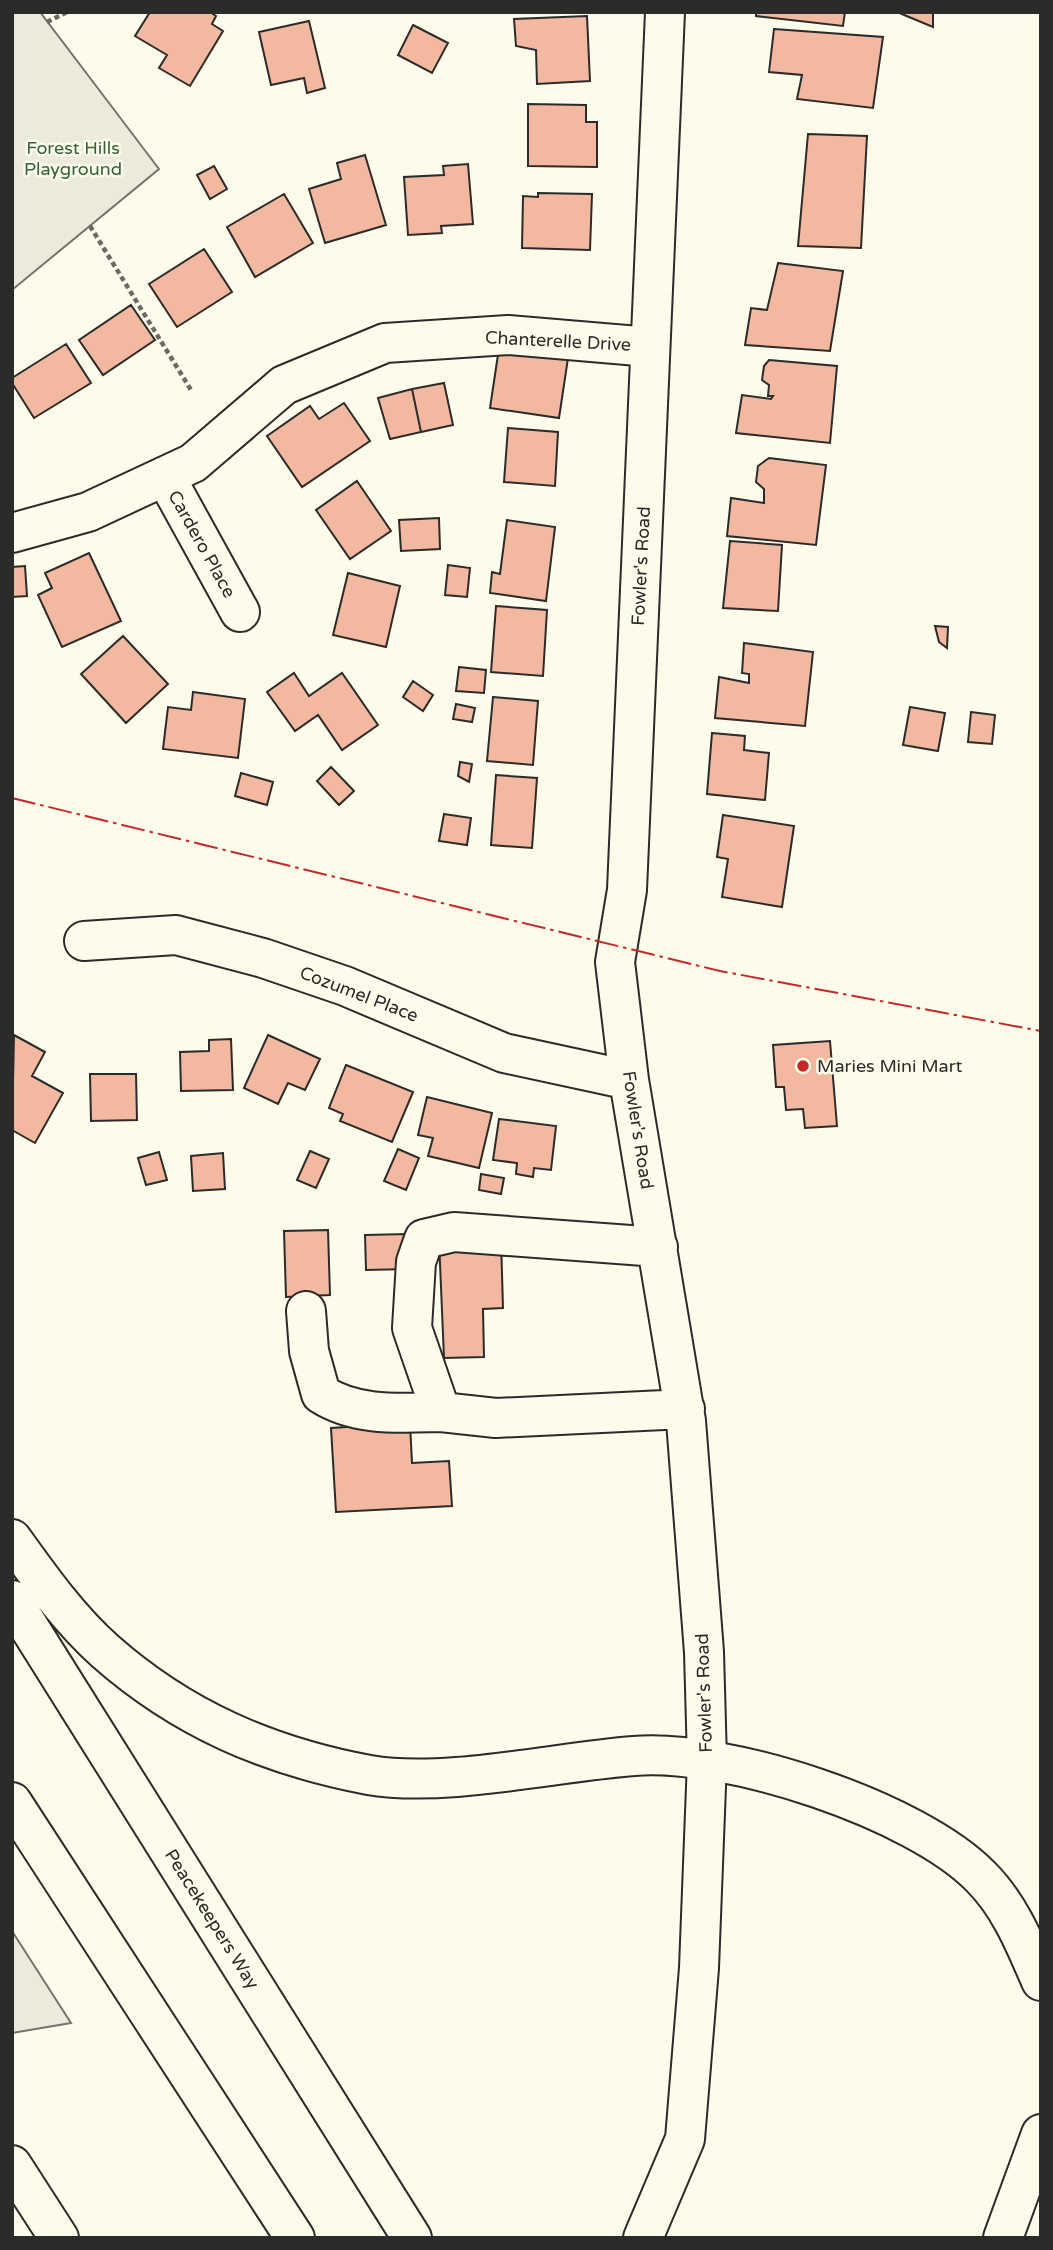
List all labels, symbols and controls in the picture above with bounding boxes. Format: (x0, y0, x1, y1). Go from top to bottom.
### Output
park label: Forest Hills Playground (24, 137, 122, 180)
street label: Chanterelle Drive (484, 326, 632, 356)
street label: Cardero Place (163, 486, 241, 602)
street label: Fowler's Road (627, 506, 655, 626)
street label: Cozumel Place (297, 961, 421, 1027)
place label: Maries Mini Mart (817, 1055, 963, 1077)
marker: Maries Mini Mart (795, 1058, 811, 1074)
street label: Fowler's Road (618, 1069, 658, 1191)
street label: Fowler's Road (691, 1633, 717, 1753)
street label: Peacekeepers Way (160, 1845, 264, 1993)

